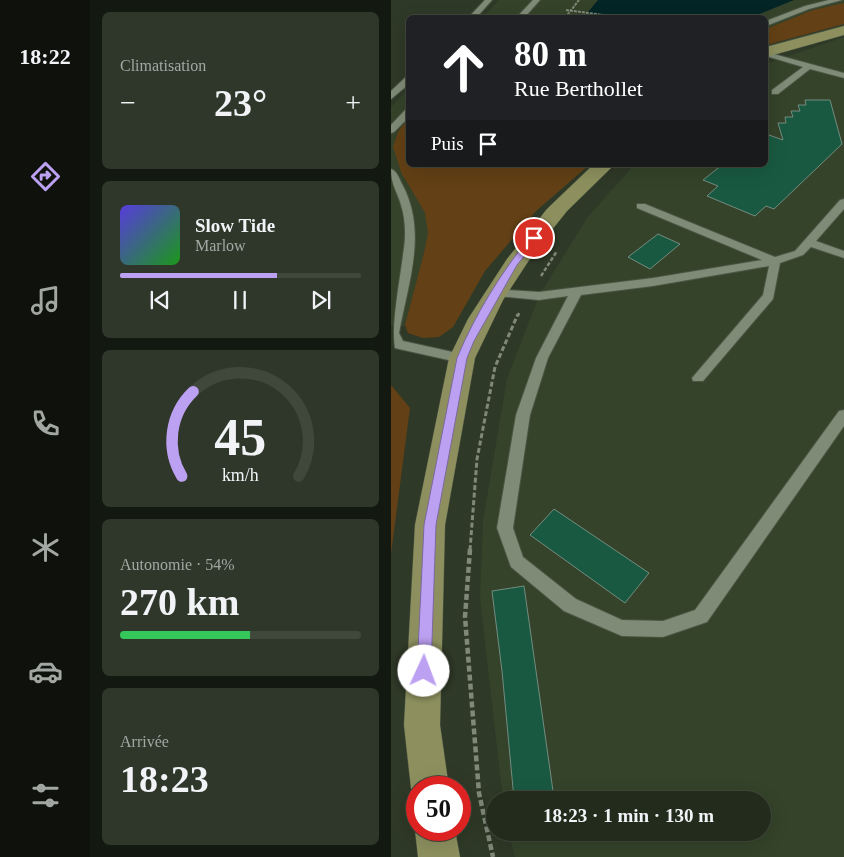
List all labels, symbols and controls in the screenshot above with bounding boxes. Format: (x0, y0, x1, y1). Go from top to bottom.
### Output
icon: ahead (431, 35, 496, 100)
text: 80 m (514, 35, 587, 74)
text: 18:22 (19, 44, 71, 69)
text: Climatisation (120, 57, 206, 74)
text: Rue Berthollet (514, 76, 643, 101)
text: 23° (214, 82, 267, 124)
text: − (120, 87, 136, 118)
text: + (345, 87, 361, 118)
icon: arrive (474, 130, 502, 158)
text: Puis (431, 133, 464, 154)
icon: directions (28, 159, 63, 194)
text: Slow Tide (195, 215, 275, 236)
pin (513, 217, 555, 259)
icon: arrive (520, 224, 548, 252)
text: Marlow (195, 237, 246, 254)
icon: music (28, 283, 63, 318)
icon: previous (146, 286, 174, 314)
icon: pause (226, 286, 254, 314)
icon: next (307, 286, 335, 314)
icon: phone (28, 406, 63, 441)
text: 45 (215, 409, 267, 466)
text: km/h (222, 465, 259, 485)
icon: climate (28, 530, 63, 565)
text: Autonomie · 54% (120, 556, 235, 573)
text: 270 km (120, 581, 239, 623)
position arrow (397, 644, 449, 696)
icon: car (28, 654, 63, 689)
text: Arrivée (120, 733, 169, 750)
text: 18:23 (120, 758, 209, 800)
speed limit sign: 50 (406, 776, 471, 841)
icon: filters (28, 778, 63, 813)
text: 18:23 · 1 min · 130 m (543, 805, 714, 826)

